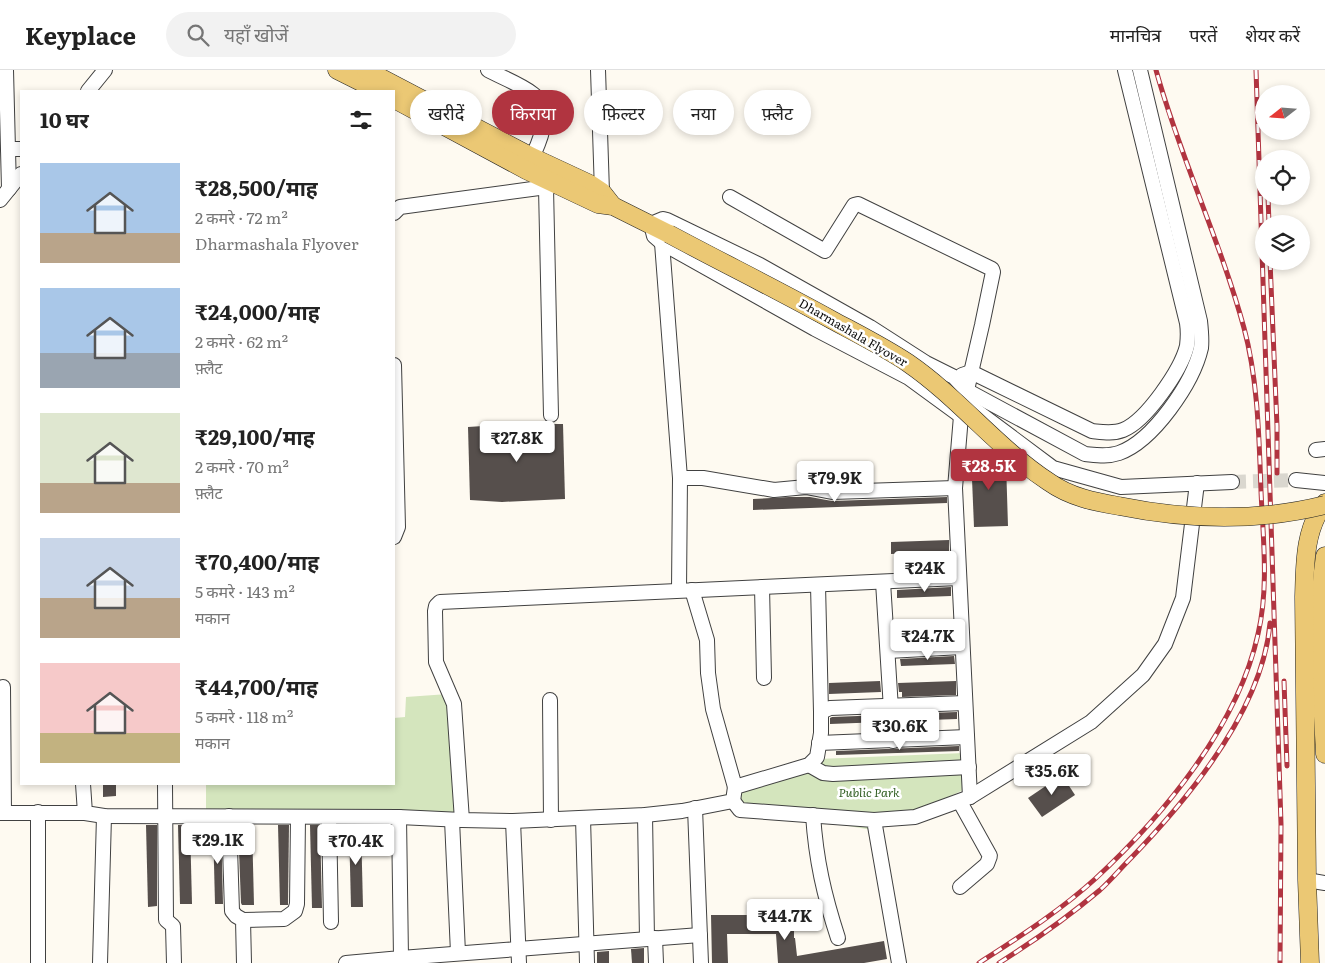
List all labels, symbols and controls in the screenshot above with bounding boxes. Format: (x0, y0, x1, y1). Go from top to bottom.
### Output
search box (166, 12, 516, 57)
text: Keyplace (25, 17, 136, 52)
text: यहाँ खोजें (224, 20, 288, 48)
icon: search (184, 21, 212, 49)
text: मानचित्र (1110, 21, 1161, 48)
text: परतें (1189, 21, 1217, 48)
text: शेयर करें (1245, 21, 1300, 48)
north arrow (1255, 85, 1310, 140)
map controls (1255, 85, 1310, 270)
chip: खरीदें (410, 90, 482, 135)
chip: किराया (492, 90, 574, 135)
chip: फ़िल्टर (584, 90, 663, 135)
chip: नया (673, 90, 734, 135)
chip: फ़्लैट (744, 90, 811, 135)
text: 10 घर (40, 103, 89, 134)
icon: filters (347, 106, 375, 134)
button: locate (1255, 150, 1310, 205)
text: ₹28,500/माह (195, 171, 318, 202)
icon: home (80, 183, 140, 243)
text: 2 कमरे · 72 m² (195, 205, 288, 229)
button: layers (1255, 215, 1310, 270)
text: Dharmashala Flyover (195, 231, 359, 255)
street label: Dharmashala Flyover (796, 294, 911, 371)
text: ₹24,000/माह (195, 295, 320, 326)
icon: home (80, 308, 140, 368)
text: 2 कमरे · 62 m² (195, 329, 288, 353)
text: फ़्लैट (195, 355, 223, 379)
text: ₹29,100/माह (195, 420, 315, 451)
pin: ₹27.8K (476, 420, 558, 463)
text: ₹27.8K (491, 425, 543, 449)
icon: home (80, 433, 140, 493)
pin: ₹28.5K (948, 448, 1030, 491)
text: ₹28.5K (962, 453, 1016, 477)
text: 2 कमरे · 70 m² (195, 454, 289, 478)
pin: ₹79.9K (794, 460, 876, 503)
text: ₹79.9K (808, 465, 862, 489)
text: फ़्लैट (195, 480, 223, 504)
text: ₹70,400/माह (195, 545, 319, 576)
pin: ₹24K (895, 550, 955, 593)
text: ₹24K (905, 555, 945, 579)
icon: home (80, 558, 140, 618)
text: 5 कमरे · 143 m² (195, 579, 295, 603)
text: मकान (195, 605, 230, 629)
pin: ₹24.7K (887, 618, 969, 661)
text: ₹24.7K (901, 623, 955, 647)
text: ₹44,700/माह (195, 670, 318, 701)
icon: home (80, 683, 140, 743)
text: 5 कमरे · 118 m² (195, 704, 293, 728)
pin: ₹30.6K (859, 708, 941, 751)
text: ₹30.6K (872, 713, 928, 737)
text: मकान (195, 730, 230, 754)
pin: ₹35.6K (1011, 754, 1093, 796)
text: ₹35.6K (1025, 758, 1079, 782)
park label: Public Park (838, 783, 900, 801)
pin: ₹29.1K (177, 822, 259, 865)
pin: ₹70.4K (315, 824, 397, 866)
text: ₹29.1K (192, 827, 244, 851)
text: ₹70.4K (328, 828, 384, 852)
pin: ₹44.7K (744, 898, 826, 941)
text: ₹44.7K (758, 903, 812, 927)

